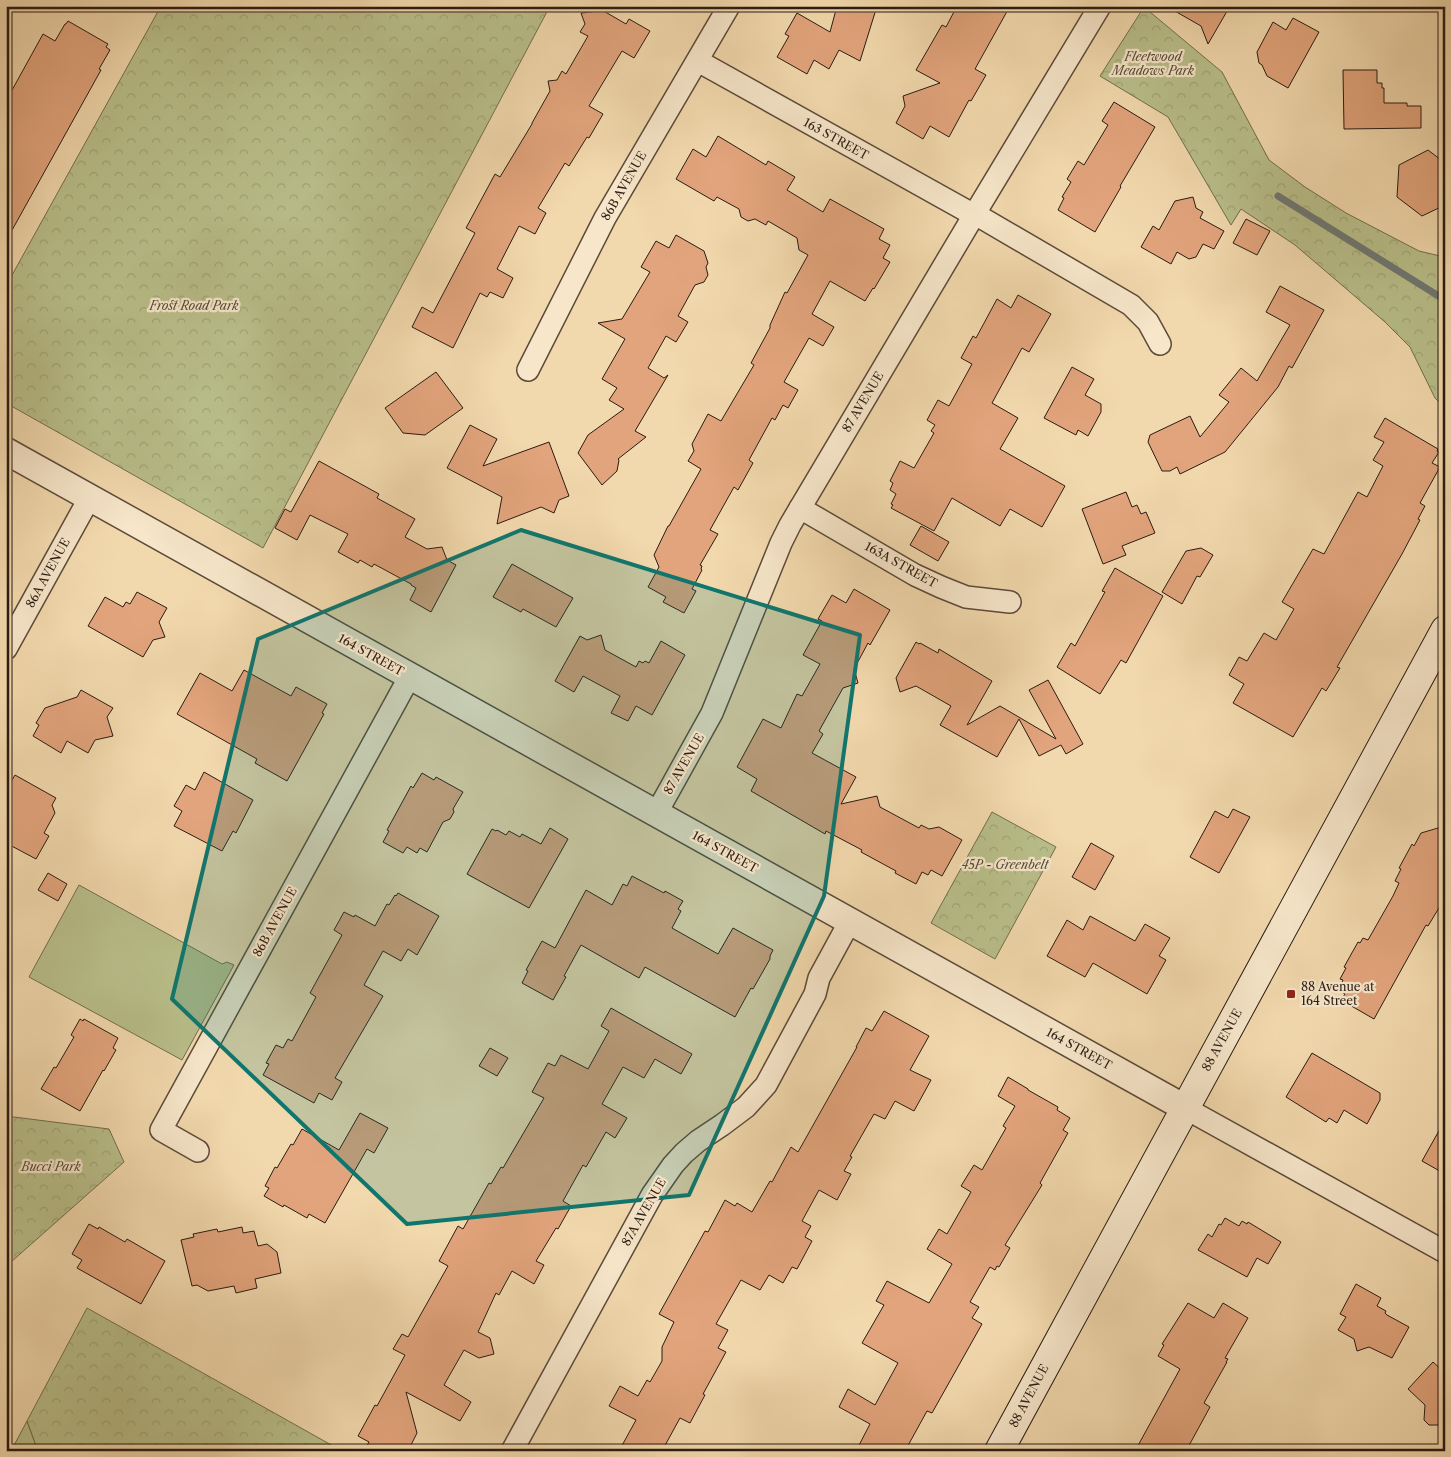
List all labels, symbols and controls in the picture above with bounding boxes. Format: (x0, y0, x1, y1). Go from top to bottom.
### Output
park label: Fleetwood Meadows Park (1110, 49, 1195, 78)
street label: 163 STREET (801, 114, 872, 163)
street label: 86B AVENUE (598, 148, 649, 223)
park label: Frost Road Park (149, 298, 239, 313)
street label: 87 AVENUE (839, 369, 887, 435)
street label: 86A AVENUE (22, 535, 73, 610)
street label: 163A STREET (862, 538, 940, 591)
street label: 164 STREET (336, 630, 407, 679)
street label: 87 AVENUE (660, 731, 707, 797)
street label: 164 STREET (690, 827, 761, 876)
park label: 45P - Greenbelt (961, 857, 1049, 872)
street label: 86B AVENUE (249, 884, 300, 959)
place label: 88 Avenue at 164 Street (1301, 979, 1375, 1008)
marker: 88 Avenue at 164 Street (1285, 988, 1297, 1000)
street label: 88 AVENUE (1198, 1006, 1245, 1074)
street label: 164 STREET (1044, 1024, 1115, 1073)
park label: Bucci Park (20, 1159, 81, 1174)
street label: 87A AVENUE (618, 1175, 669, 1248)
street label: 88 AVENUE (1006, 1362, 1051, 1430)

